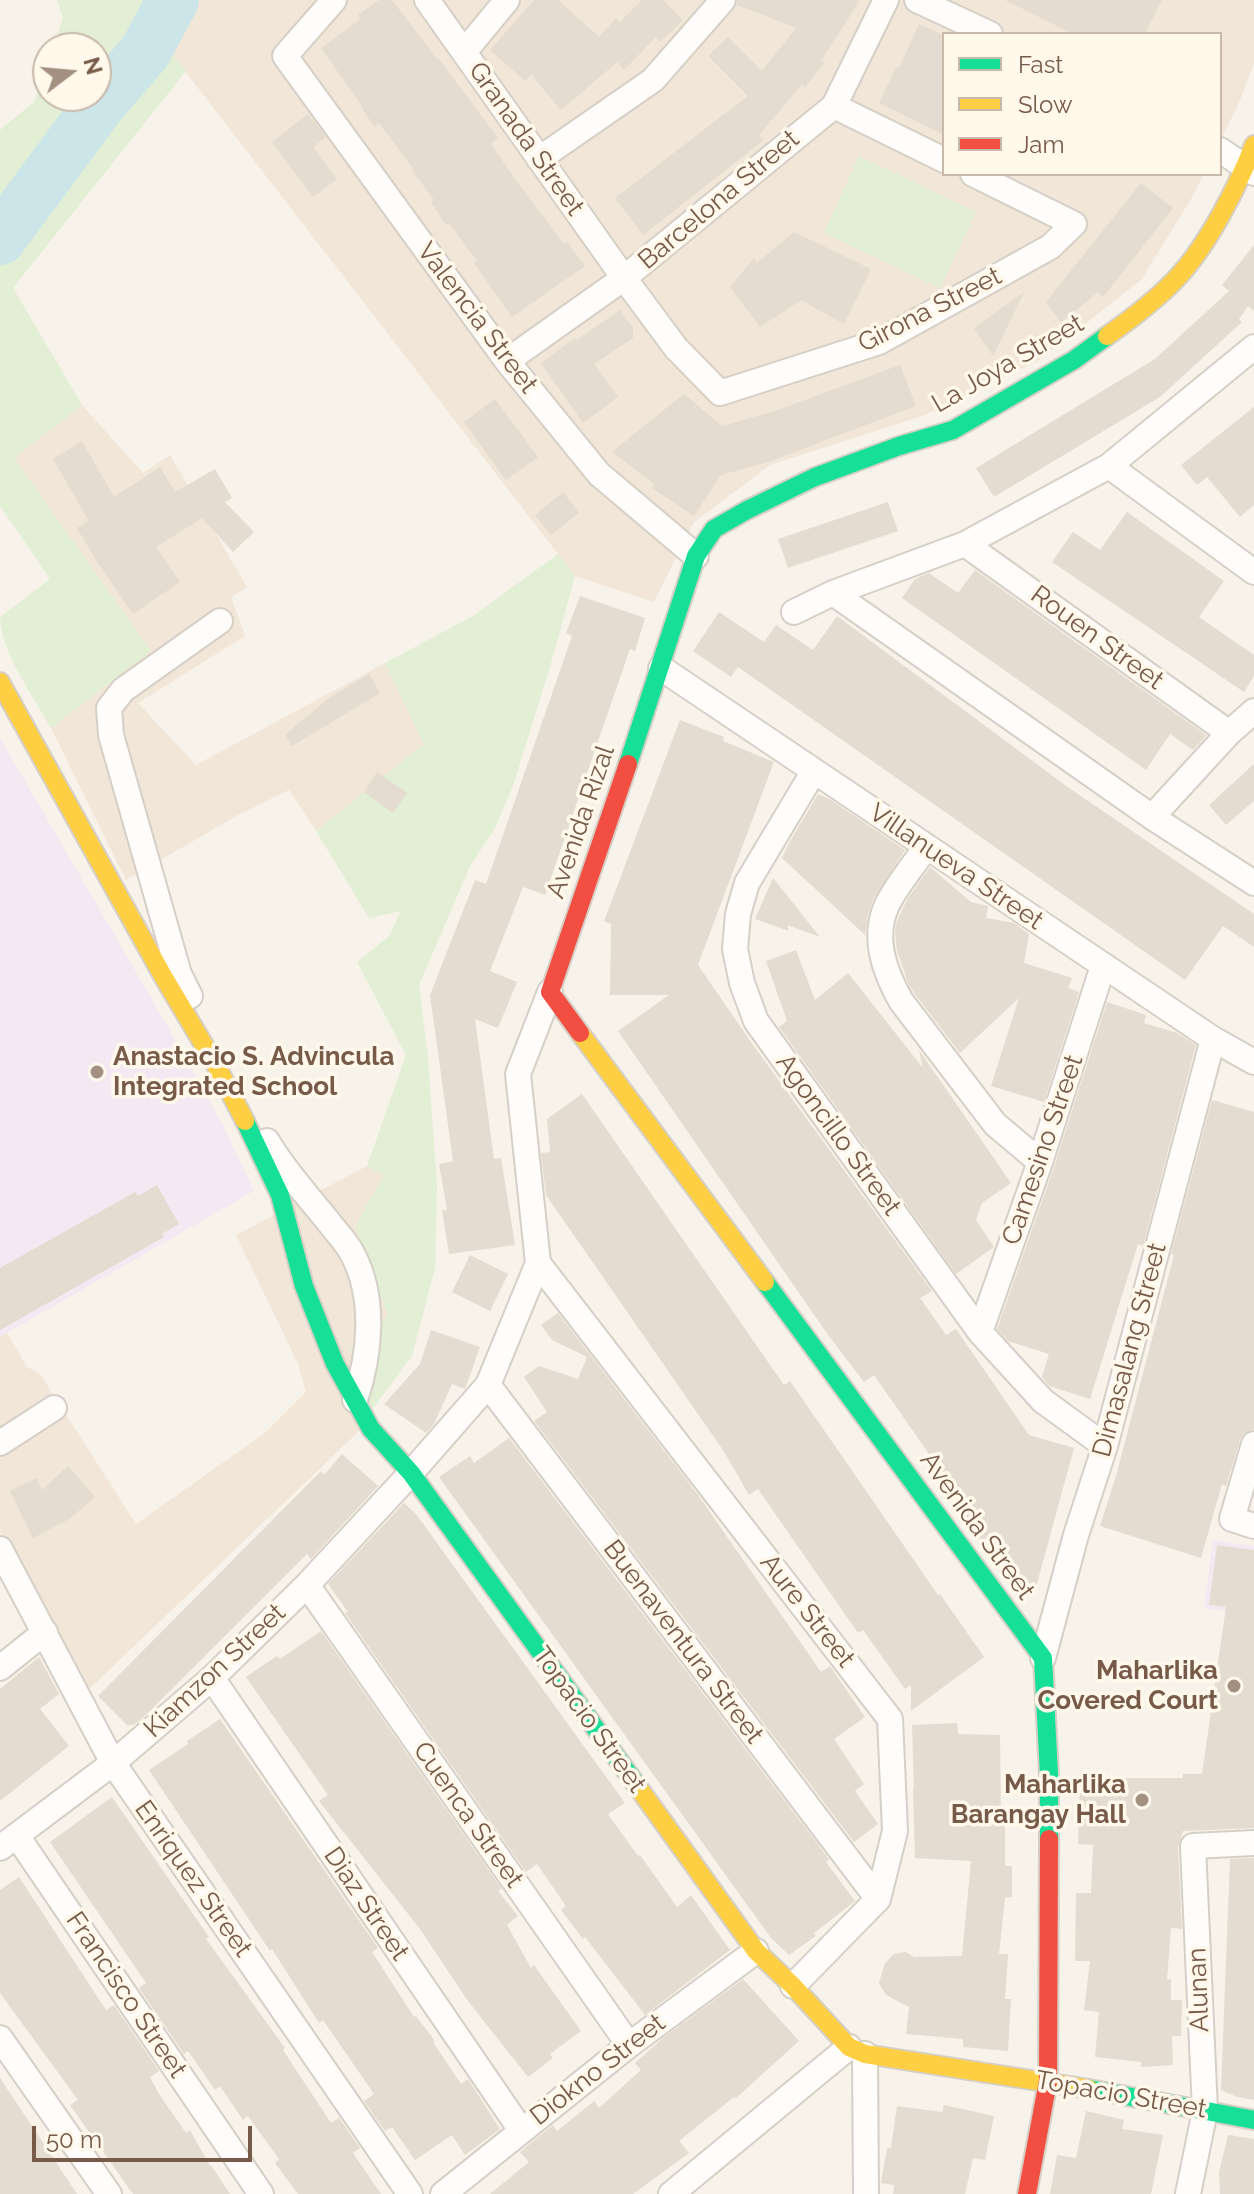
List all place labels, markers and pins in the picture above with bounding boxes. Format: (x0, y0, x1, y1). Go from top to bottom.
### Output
place label: Anastacio S. Advincula Integrated School (113, 1041, 394, 1102)
marker: Anastacio S. Advincula Integrated School (88, 1063, 106, 1081)
place label: Maharlika Covered Court (1037, 1655, 1218, 1716)
marker: Maharlika Covered Court (1225, 1677, 1243, 1695)
place label: Maharlika Barangay Hall (951, 1769, 1126, 1830)
marker: Maharlika Barangay Hall (1133, 1791, 1151, 1809)

